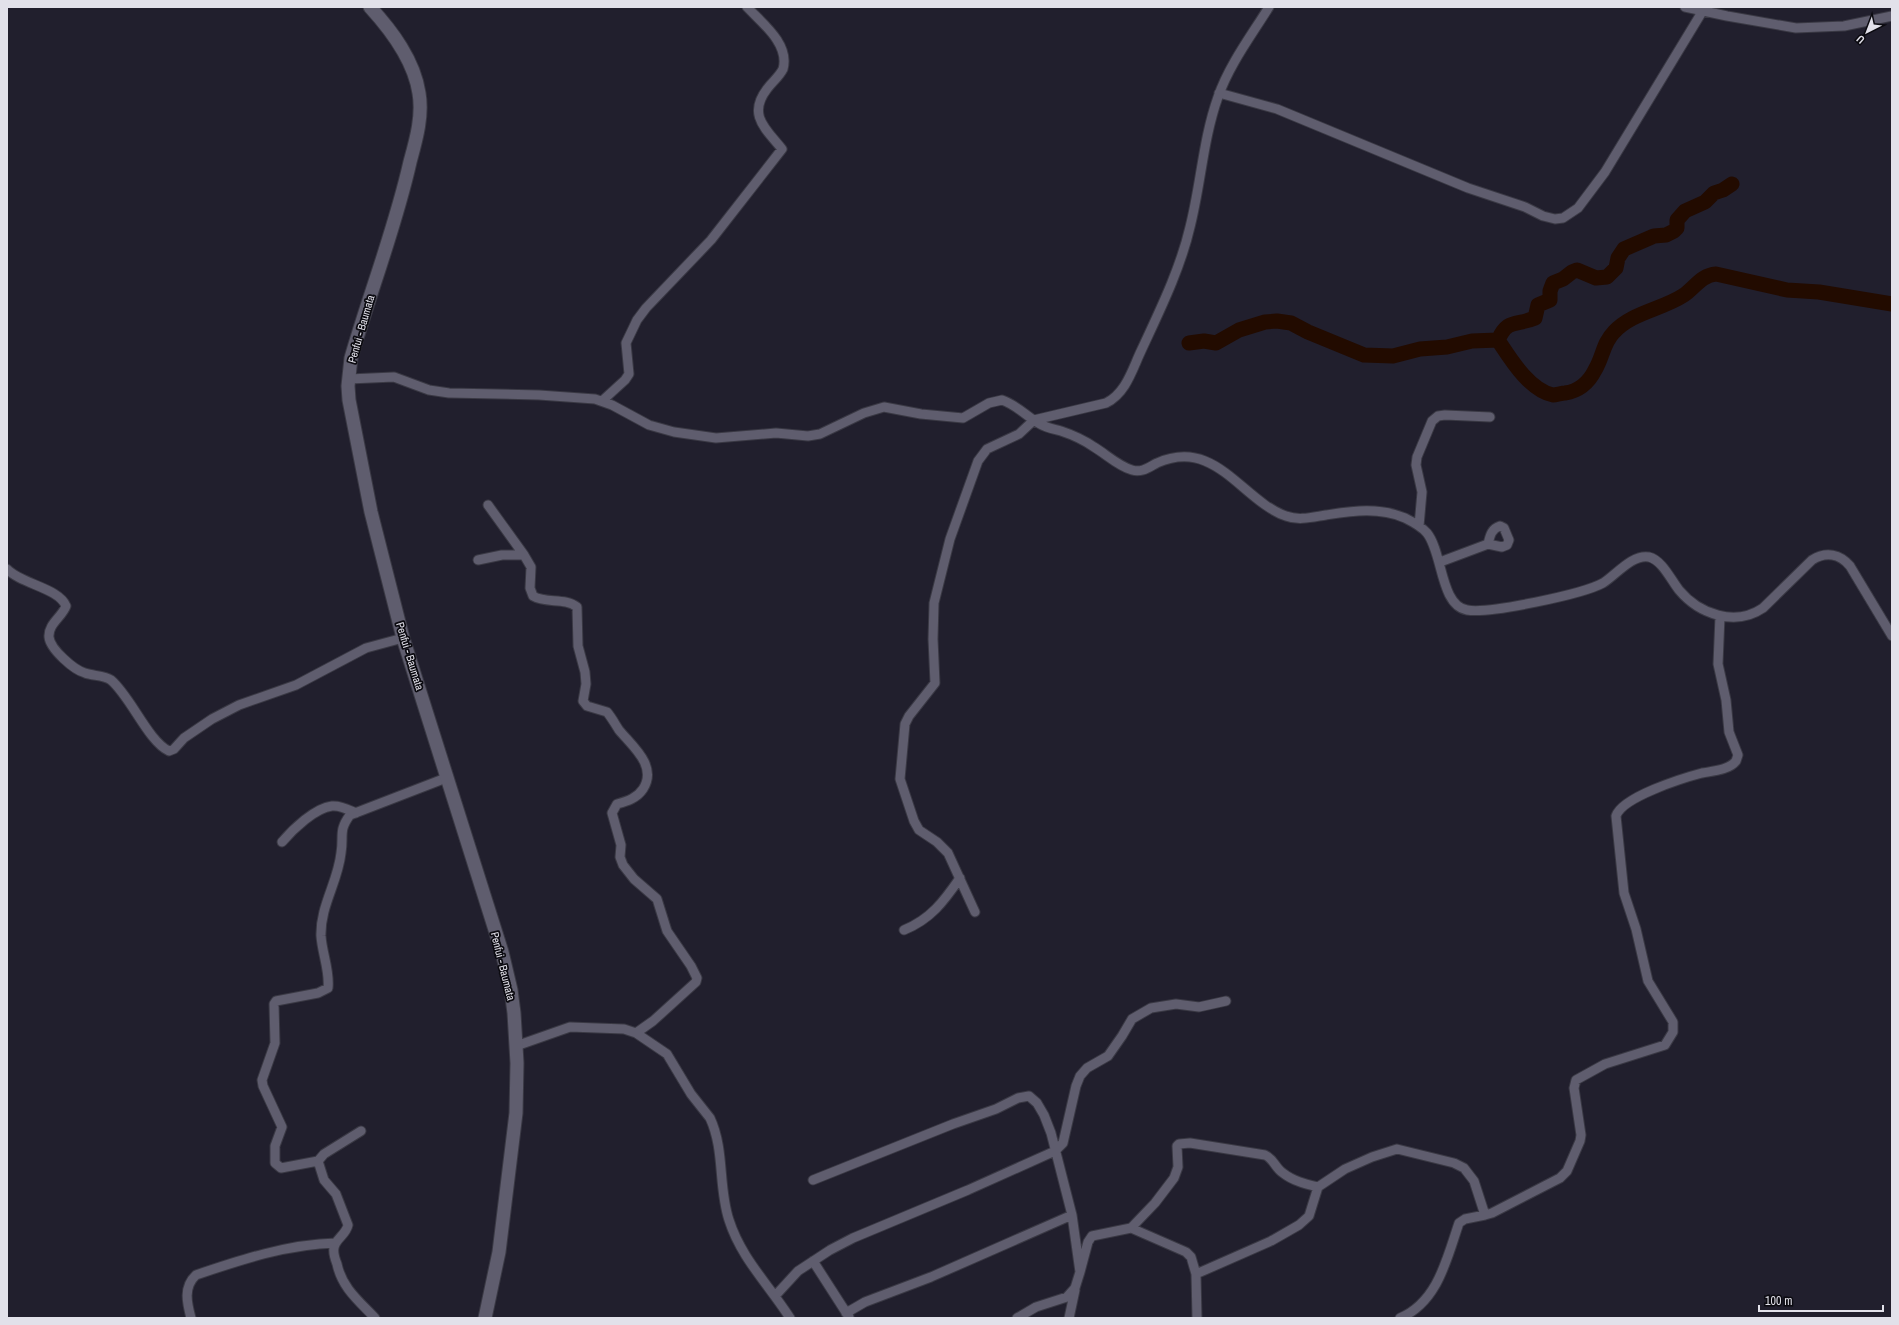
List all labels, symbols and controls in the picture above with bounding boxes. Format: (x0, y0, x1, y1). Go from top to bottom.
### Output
north arrow (1847, 12, 1887, 52)
text: U (1853, 32, 1867, 47)
street label: Penfui - Baumata (345, 293, 377, 365)
street label: Penfui - Baumata (393, 620, 427, 692)
street label: Penfui - Baumata (488, 930, 518, 1002)
scale bar (1759, 1287, 1883, 1313)
text: 100 m (1765, 1293, 1792, 1309)

